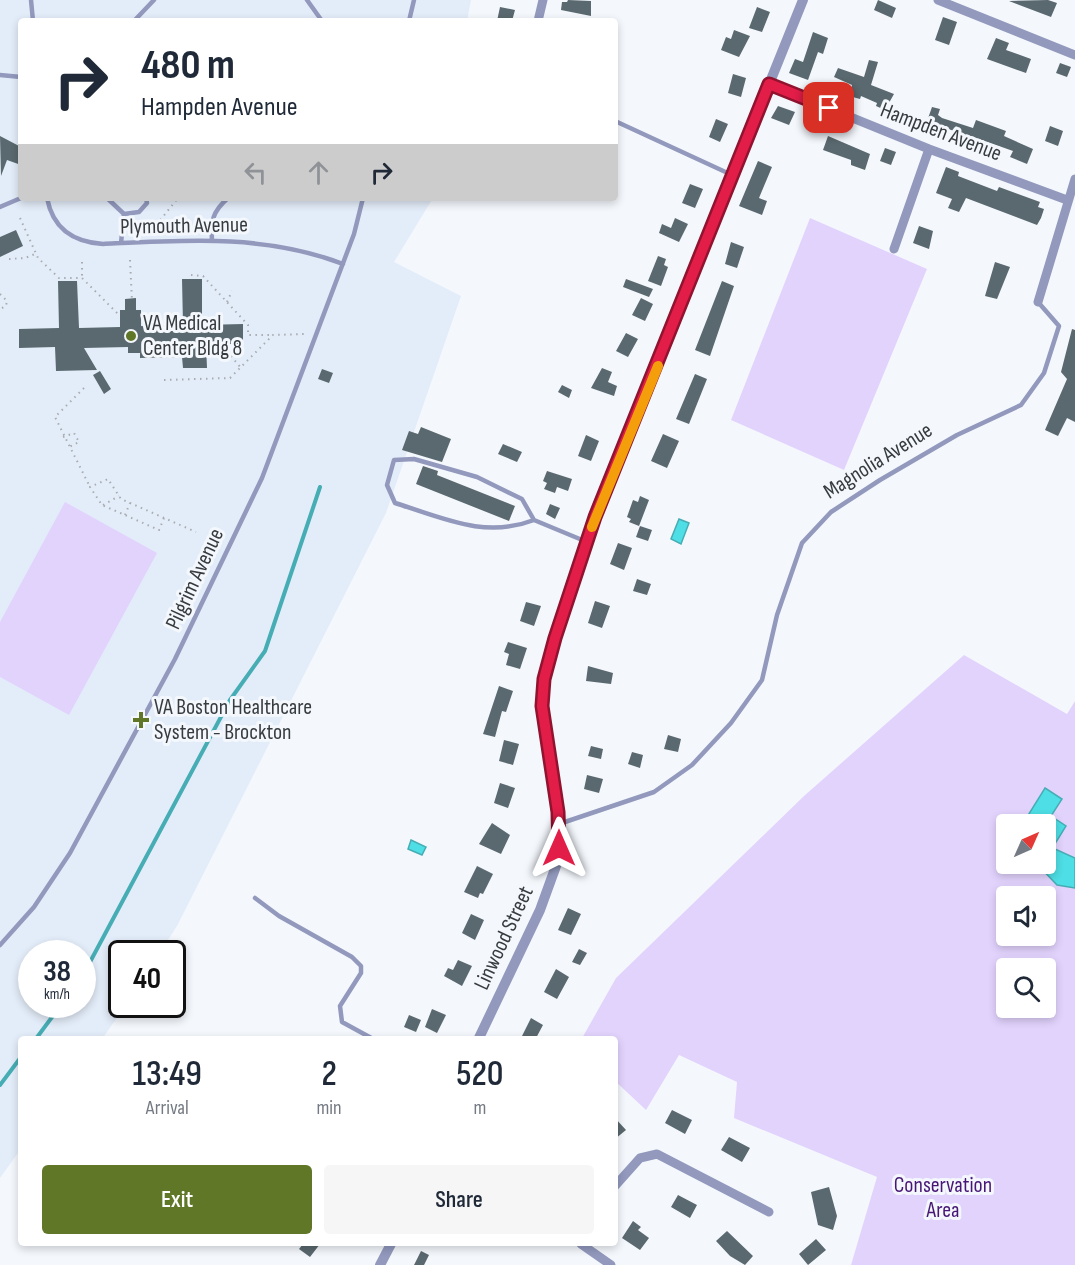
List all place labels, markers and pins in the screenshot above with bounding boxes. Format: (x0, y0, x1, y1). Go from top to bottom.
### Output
pin (803, 82, 854, 133)
place label: VA Medical Center Bldg 8 (143, 310, 242, 362)
marker: VA Medical Center Bldg 8 (124, 329, 138, 343)
place label: VA Boston Healthcare System - Brockton (154, 694, 312, 746)
marker: VA Boston Healthcare System - Brockton (132, 711, 150, 729)

